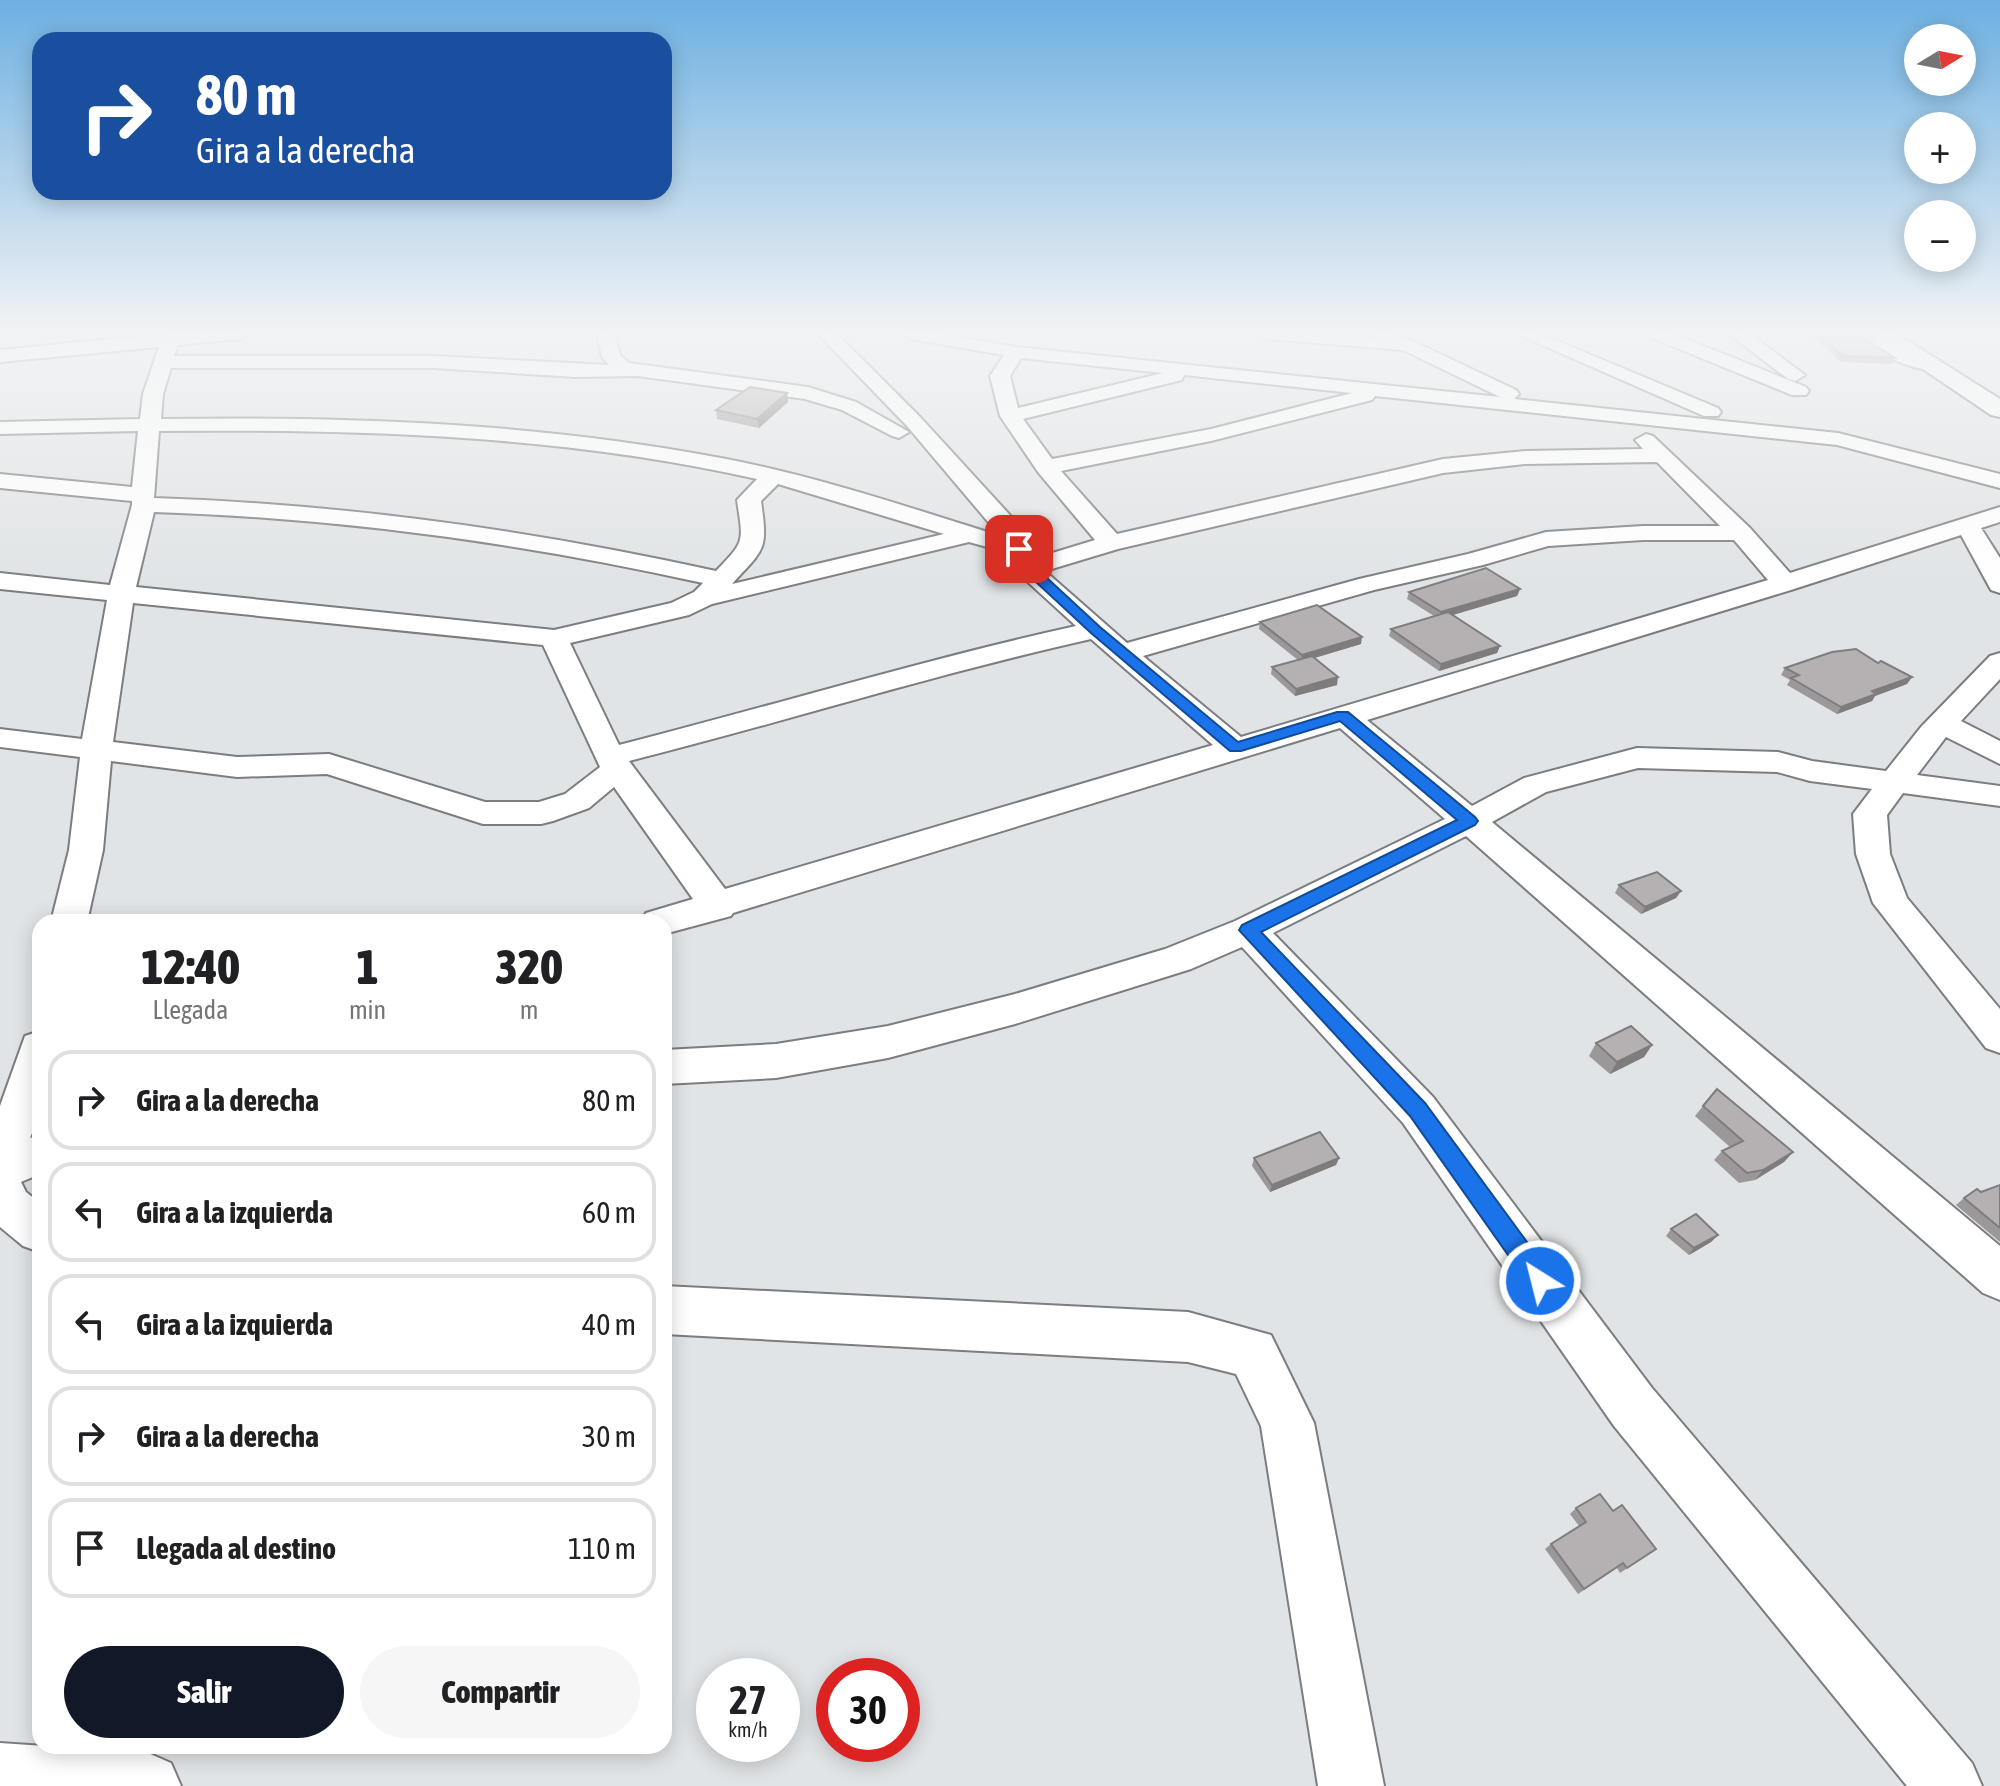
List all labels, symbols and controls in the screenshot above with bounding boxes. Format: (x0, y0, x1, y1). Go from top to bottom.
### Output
north arrow (1904, 24, 1976, 96)
map controls (1904, 24, 1976, 272)
text: 80 m (196, 63, 297, 127)
icon: right (64, 64, 168, 168)
button: + (1904, 112, 1976, 184)
text: Gira a la derecha (196, 129, 416, 171)
button: − (1904, 200, 1976, 272)
pin (985, 515, 1053, 583)
icon: arrive (997, 527, 1041, 571)
text: 12:40 (141, 939, 240, 994)
text: 1 (356, 939, 379, 994)
text: 320 (495, 939, 563, 994)
text: Llegada (153, 995, 228, 1025)
text: min (349, 995, 386, 1025)
text: m (520, 995, 538, 1025)
icon: right (68, 1078, 112, 1122)
text: Gira a la derecha (136, 1083, 319, 1117)
text: 80 m (582, 1083, 636, 1117)
icon: left (68, 1190, 112, 1234)
text: Gira a la izquierda (136, 1195, 333, 1229)
text: 60 m (582, 1195, 636, 1229)
position arrow (1498, 1239, 1582, 1323)
icon: left (68, 1302, 112, 1346)
text: Gira a la izquierda (136, 1307, 333, 1341)
text: 40 m (582, 1307, 636, 1341)
icon: right (68, 1414, 112, 1458)
text: Gira a la derecha (136, 1419, 319, 1453)
text: 30 m (582, 1419, 636, 1453)
icon: arrive (68, 1526, 112, 1570)
text: Llegada al destino (136, 1531, 336, 1565)
text: 110 m (568, 1531, 636, 1565)
button: Salir (64, 1646, 344, 1738)
button: Compartir (360, 1646, 640, 1738)
speed limit sign: 30 (816, 1658, 920, 1762)
text: 27 (729, 1677, 767, 1722)
text: km/h (728, 1718, 768, 1741)

